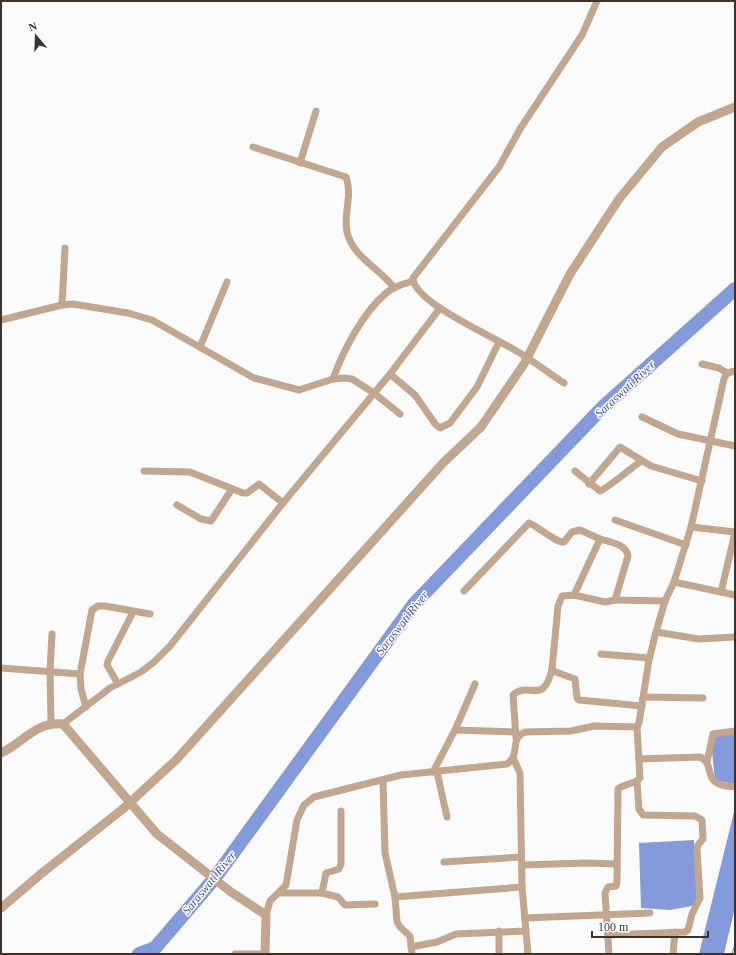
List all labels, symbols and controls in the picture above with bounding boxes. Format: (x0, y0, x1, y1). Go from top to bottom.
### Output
north arrow (16, 16, 56, 56)
text: N (27, 20, 39, 34)
water label: Saraswati River (592, 357, 658, 420)
water label: Saraswati River (373, 588, 431, 658)
water label: Saraswati River (179, 848, 239, 917)
scale bar (592, 913, 708, 939)
text: 100 m (598, 920, 629, 934)

